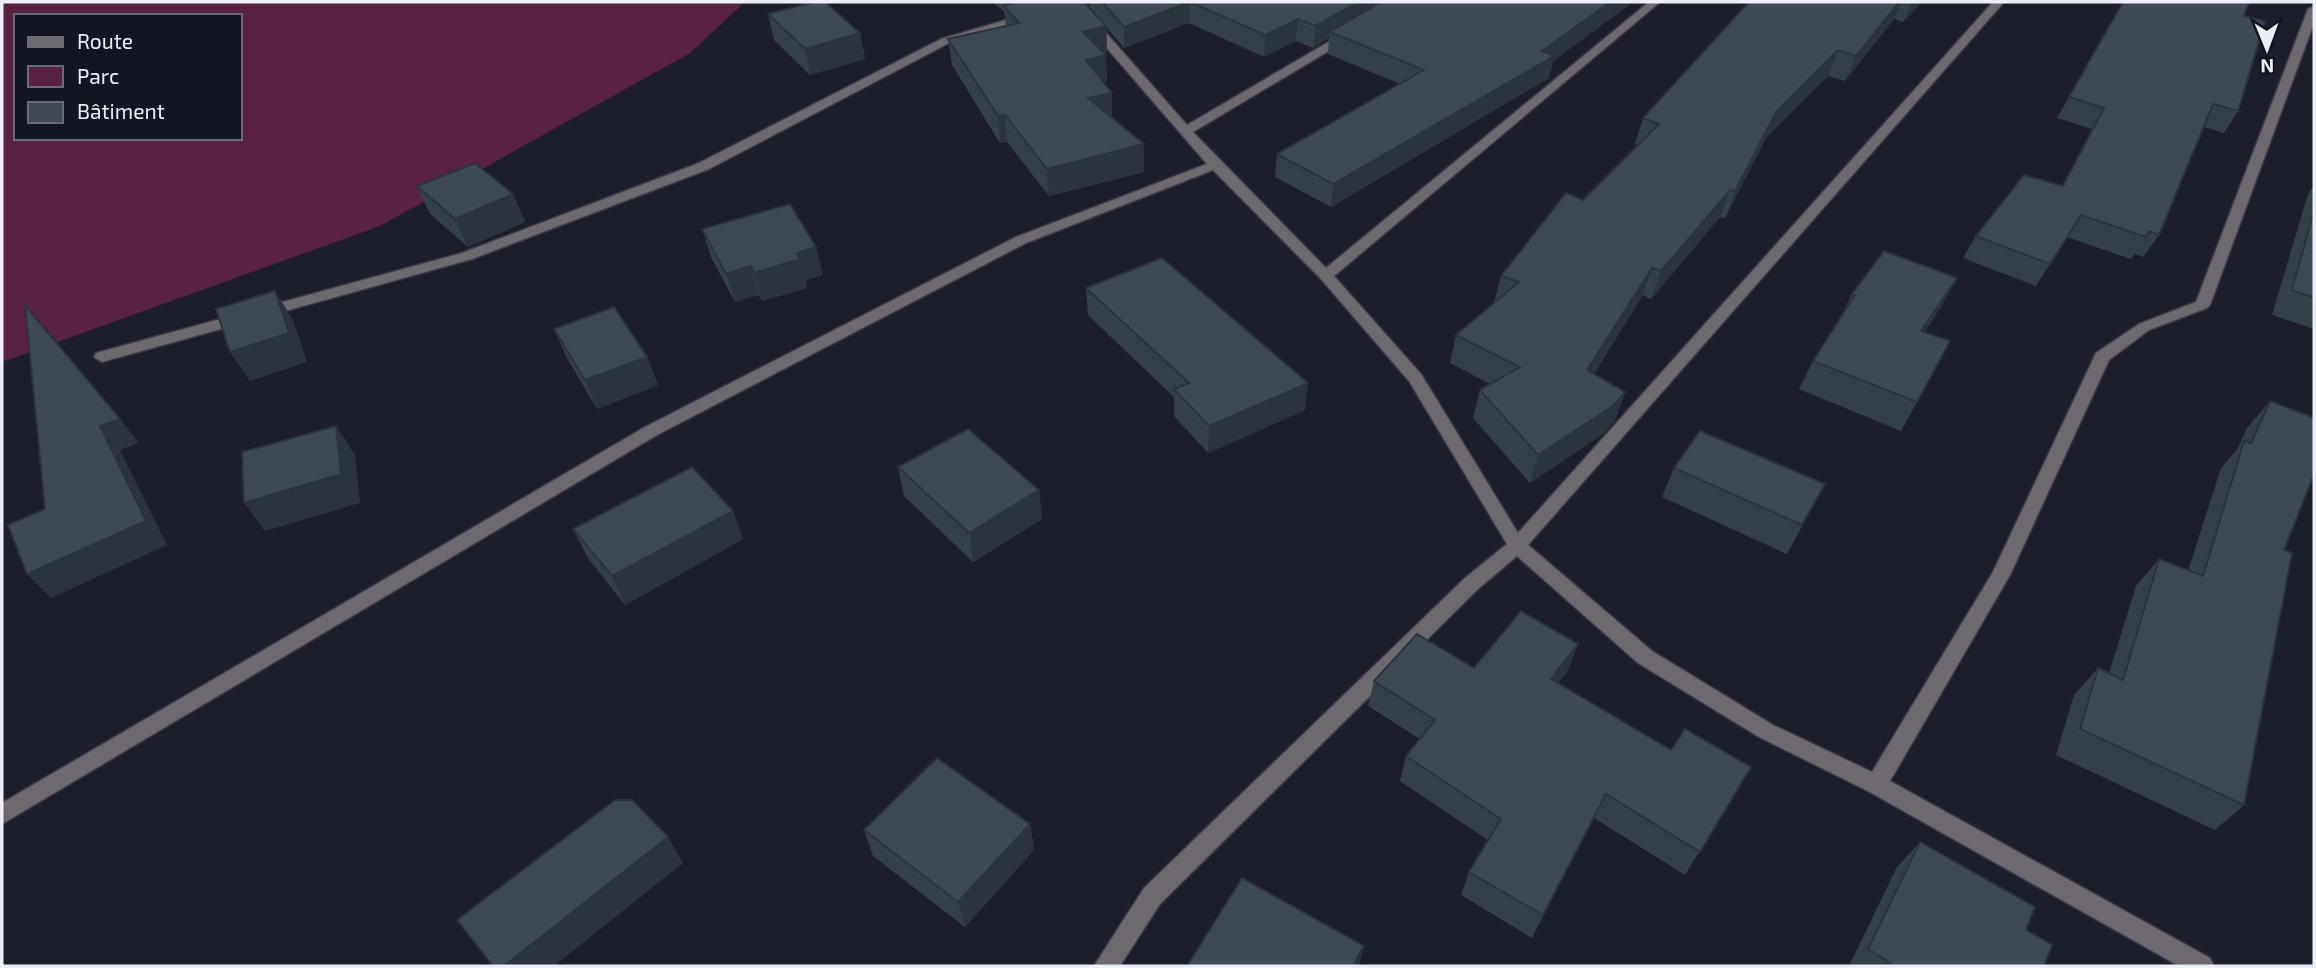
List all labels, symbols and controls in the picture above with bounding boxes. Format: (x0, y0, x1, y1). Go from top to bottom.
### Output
legend (14, 14, 242, 140)
north arrow (2232, 14, 2302, 84)
text: Route (77, 28, 133, 53)
text: N (2260, 55, 2274, 78)
text: Parc (77, 63, 119, 88)
text: Bâtiment (77, 98, 165, 123)

